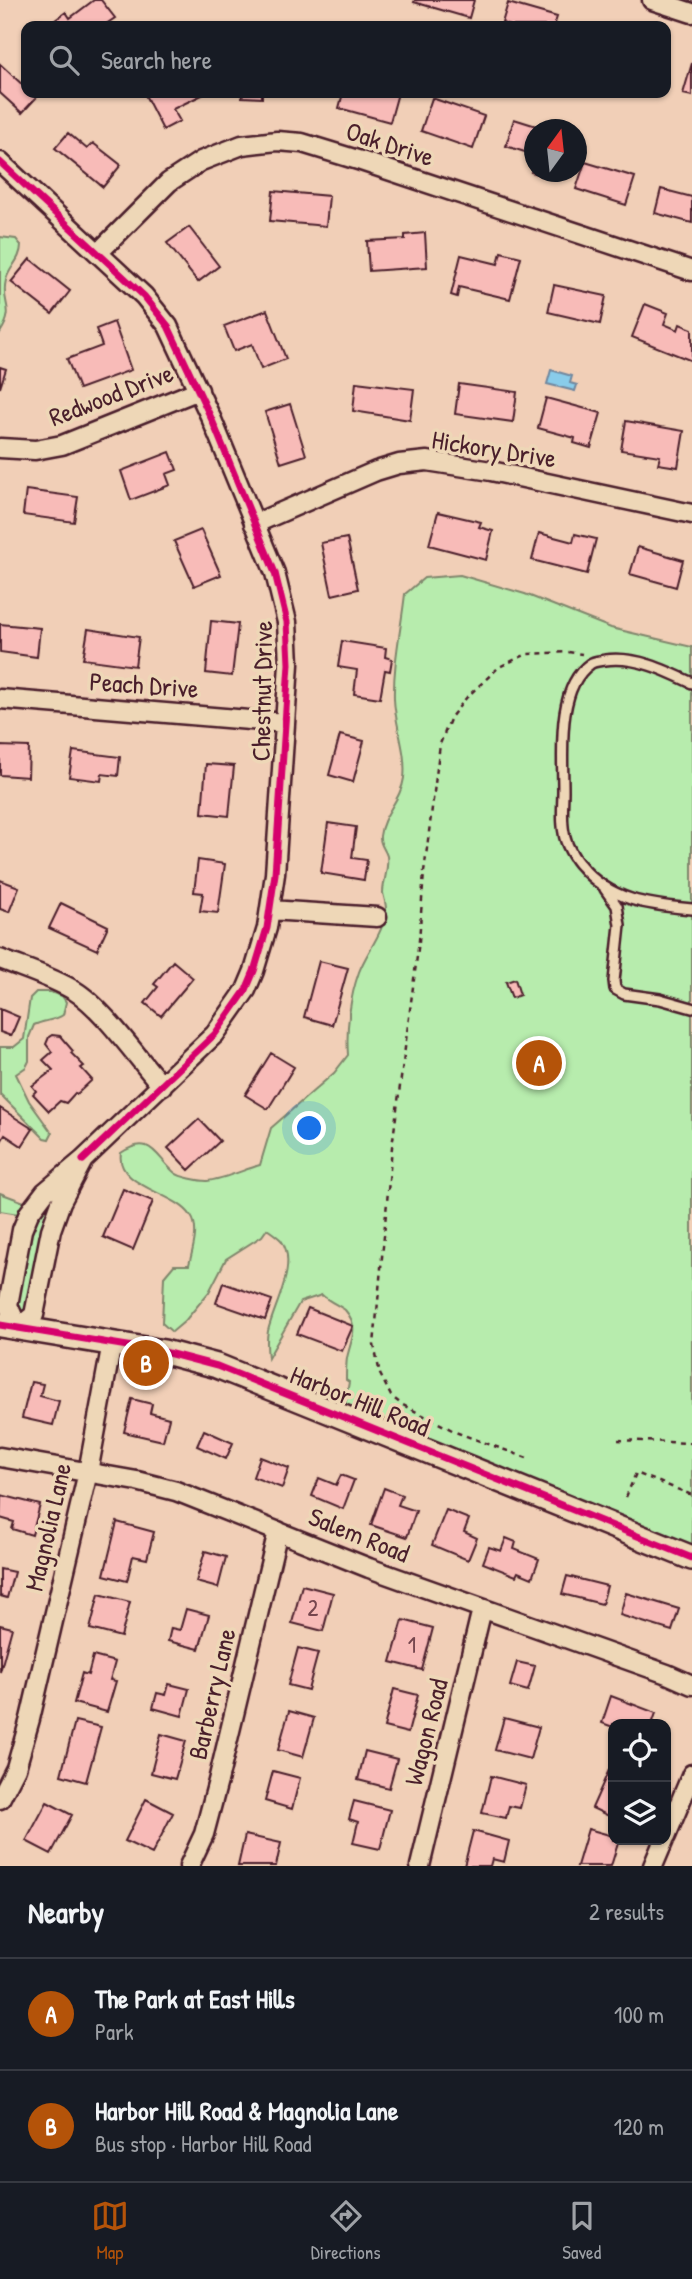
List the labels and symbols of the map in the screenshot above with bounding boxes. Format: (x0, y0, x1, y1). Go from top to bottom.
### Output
street label: Oak Drive (342, 113, 439, 174)
north arrow (524, 119, 587, 182)
street label: Redwood Drive (44, 355, 178, 434)
street label: Hickory Drive (429, 421, 559, 476)
street label: Chestnut Drive (243, 620, 280, 762)
street label: Peach Drive (88, 663, 200, 706)
pin: A (516, 1037, 562, 1089)
your location (292, 1111, 326, 1145)
pin: B (123, 1337, 169, 1389)
street label: Harbor Hill Road (285, 1357, 435, 1444)
street label: Magnolia Lane (16, 1459, 79, 1594)
street label: Salem Road (304, 1499, 415, 1571)
house number: 2 (308, 1592, 319, 1623)
street label: Barberry Lane (179, 1625, 244, 1763)
house number: 1 (408, 1629, 416, 1660)
street label: Wagon Road (395, 1675, 456, 1789)

